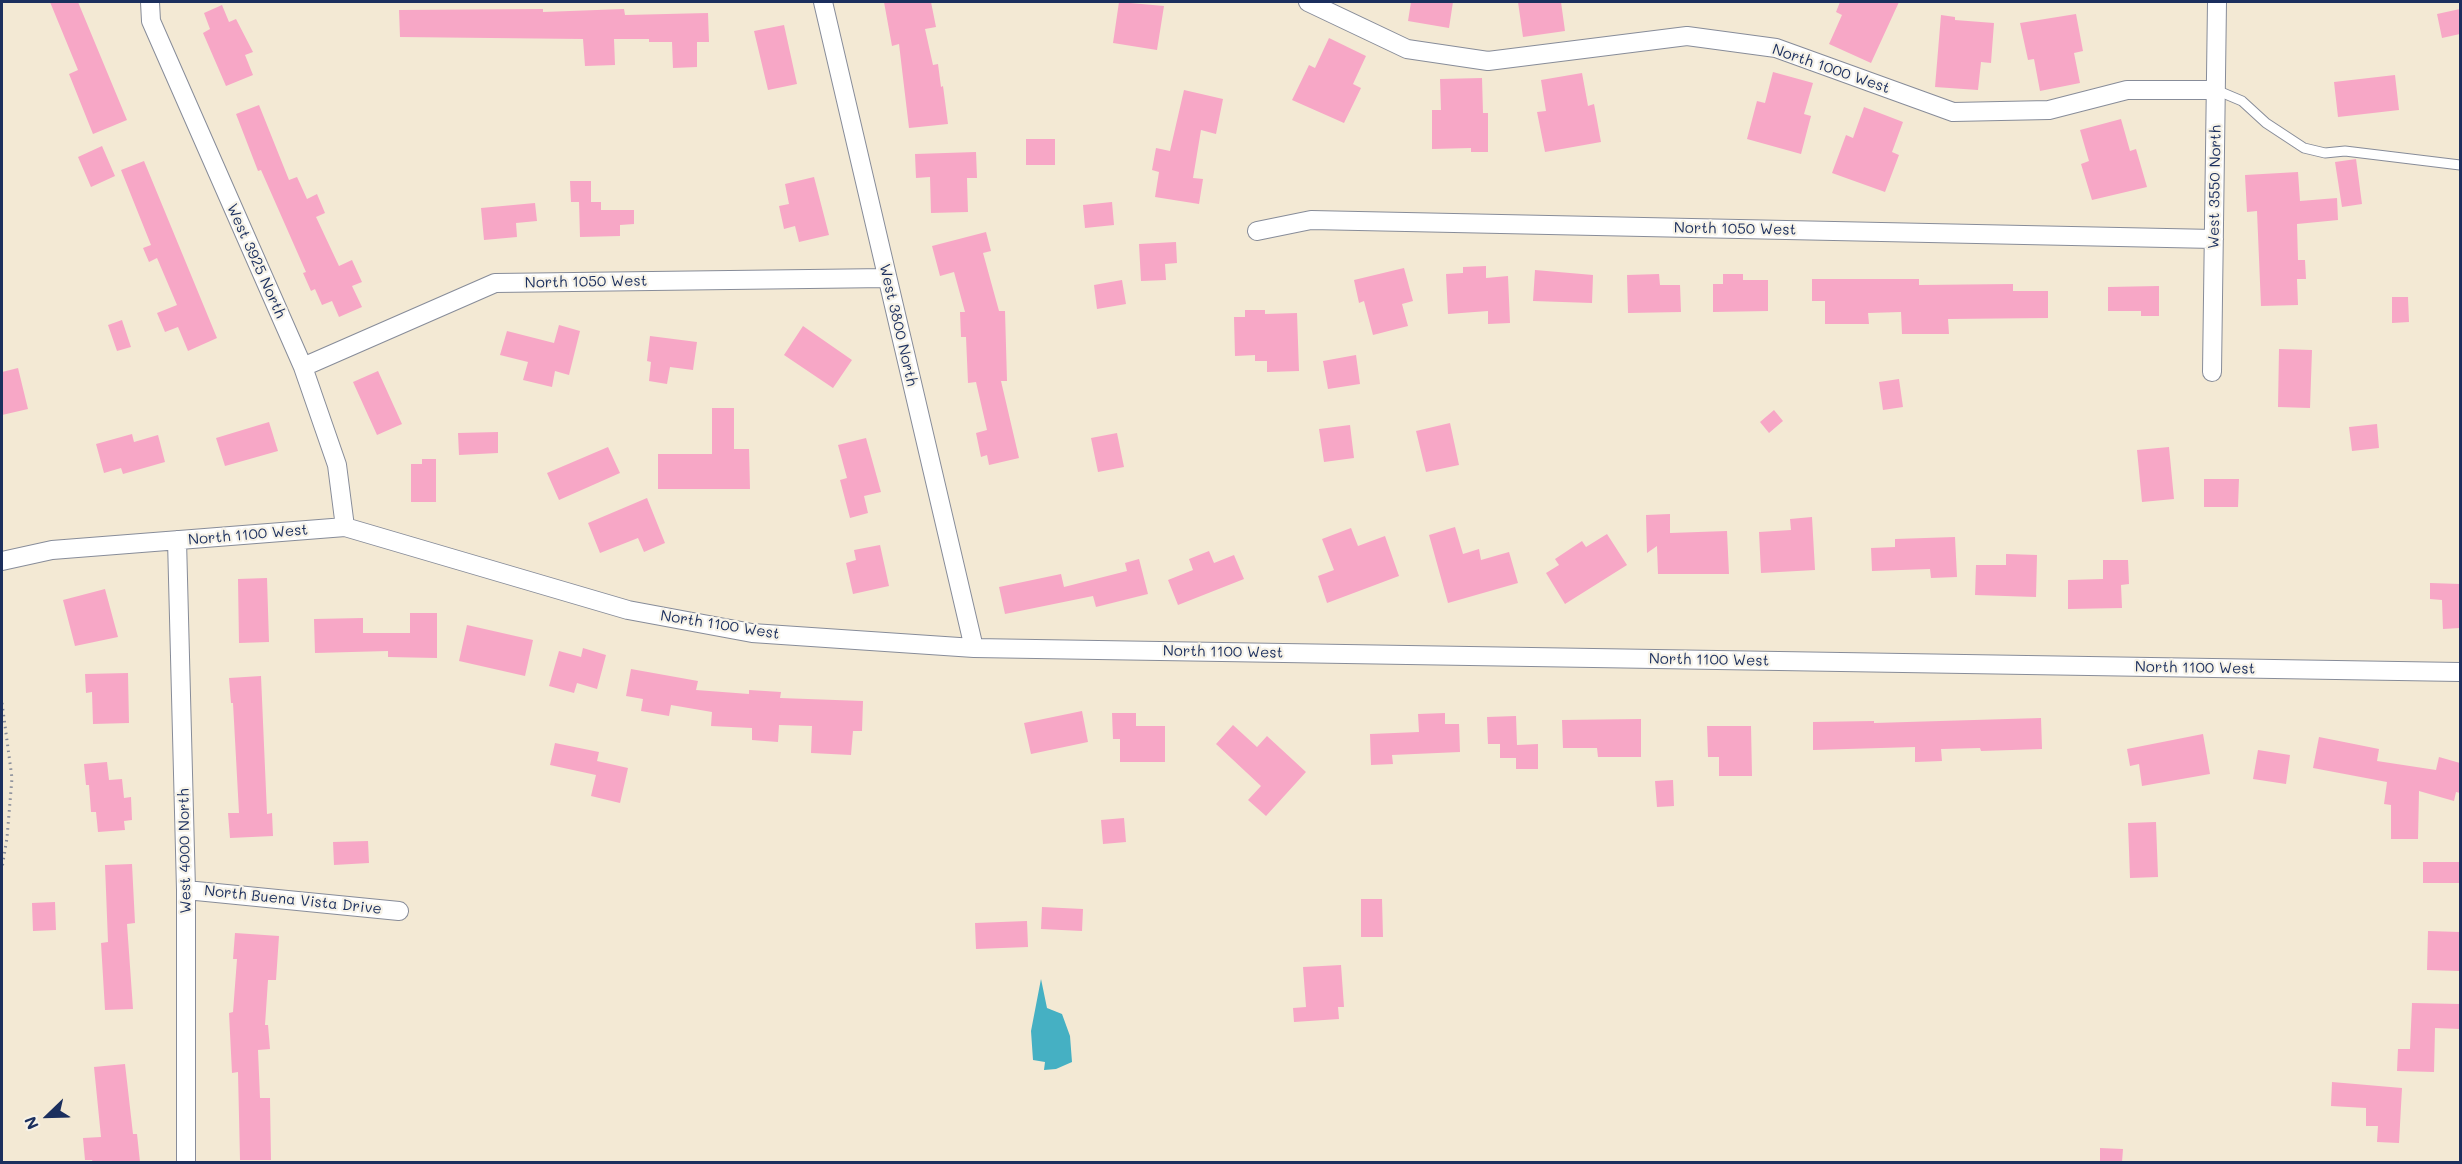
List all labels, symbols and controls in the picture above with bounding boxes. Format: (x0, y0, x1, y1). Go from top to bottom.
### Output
street label: North 1000 West (1770, 40, 1892, 98)
street label: West 3550 North (2205, 125, 2225, 249)
street label: West 3925 North (223, 201, 289, 321)
street label: North 1050 West (1674, 219, 1796, 239)
street label: West 3800 North (875, 262, 921, 388)
street label: North 1050 West (525, 272, 647, 292)
street label: North 1100 West (187, 521, 309, 549)
street label: North 1100 West (659, 607, 781, 643)
street label: North 1100 West (1163, 642, 1283, 662)
street label: North 1100 West (1649, 650, 1769, 670)
street label: North 1100 West (2135, 658, 2255, 678)
street label: West 4000 North (175, 788, 195, 914)
street label: North Buena Vista Drive (203, 882, 383, 918)
north arrow (18, 1086, 78, 1146)
text: N (19, 1114, 43, 1133)

